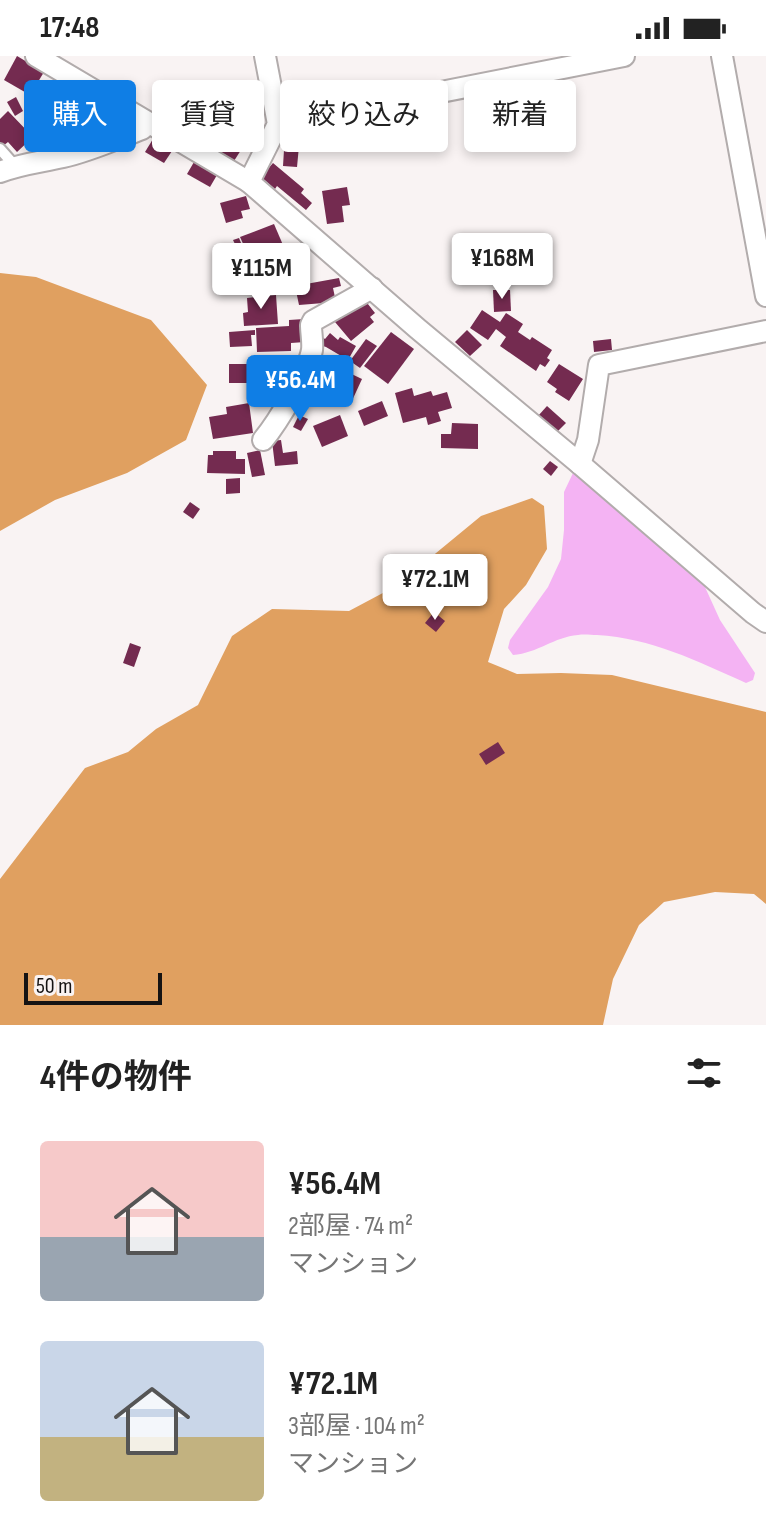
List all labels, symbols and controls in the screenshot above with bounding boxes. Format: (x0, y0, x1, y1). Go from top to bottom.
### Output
text: 17:48 (40, 10, 99, 46)
chip: 購入 (24, 80, 136, 152)
chip: 賃貸 (152, 80, 264, 152)
chip: 絞り込み (280, 80, 448, 152)
chip: 新着 (464, 80, 576, 152)
pin: ¥168M (446, 233, 558, 301)
pin: ¥115M (205, 243, 317, 311)
text: ¥168M (470, 243, 534, 274)
text: ¥115M (230, 253, 292, 284)
pin: ¥56.4M (235, 355, 365, 423)
text: ¥56.4M (264, 365, 336, 396)
pin: ¥72.1M (370, 554, 500, 622)
text: ¥72.1M (401, 564, 469, 595)
scale bar (24, 969, 162, 1005)
text: 50 m (36, 973, 72, 1000)
icon: filters (682, 1051, 726, 1095)
text: 4件の物件 (40, 1057, 192, 1098)
text: ¥56.4M (288, 1163, 381, 1204)
icon: home (104, 1173, 200, 1269)
text: 2部屋 · 74 m² (288, 1211, 413, 1242)
text: マンション (288, 1249, 418, 1280)
text: ¥72.1M (288, 1363, 378, 1404)
icon: home (104, 1373, 200, 1469)
text: 3部屋 · 104 m² (288, 1411, 425, 1442)
text: マンション (288, 1449, 418, 1480)

